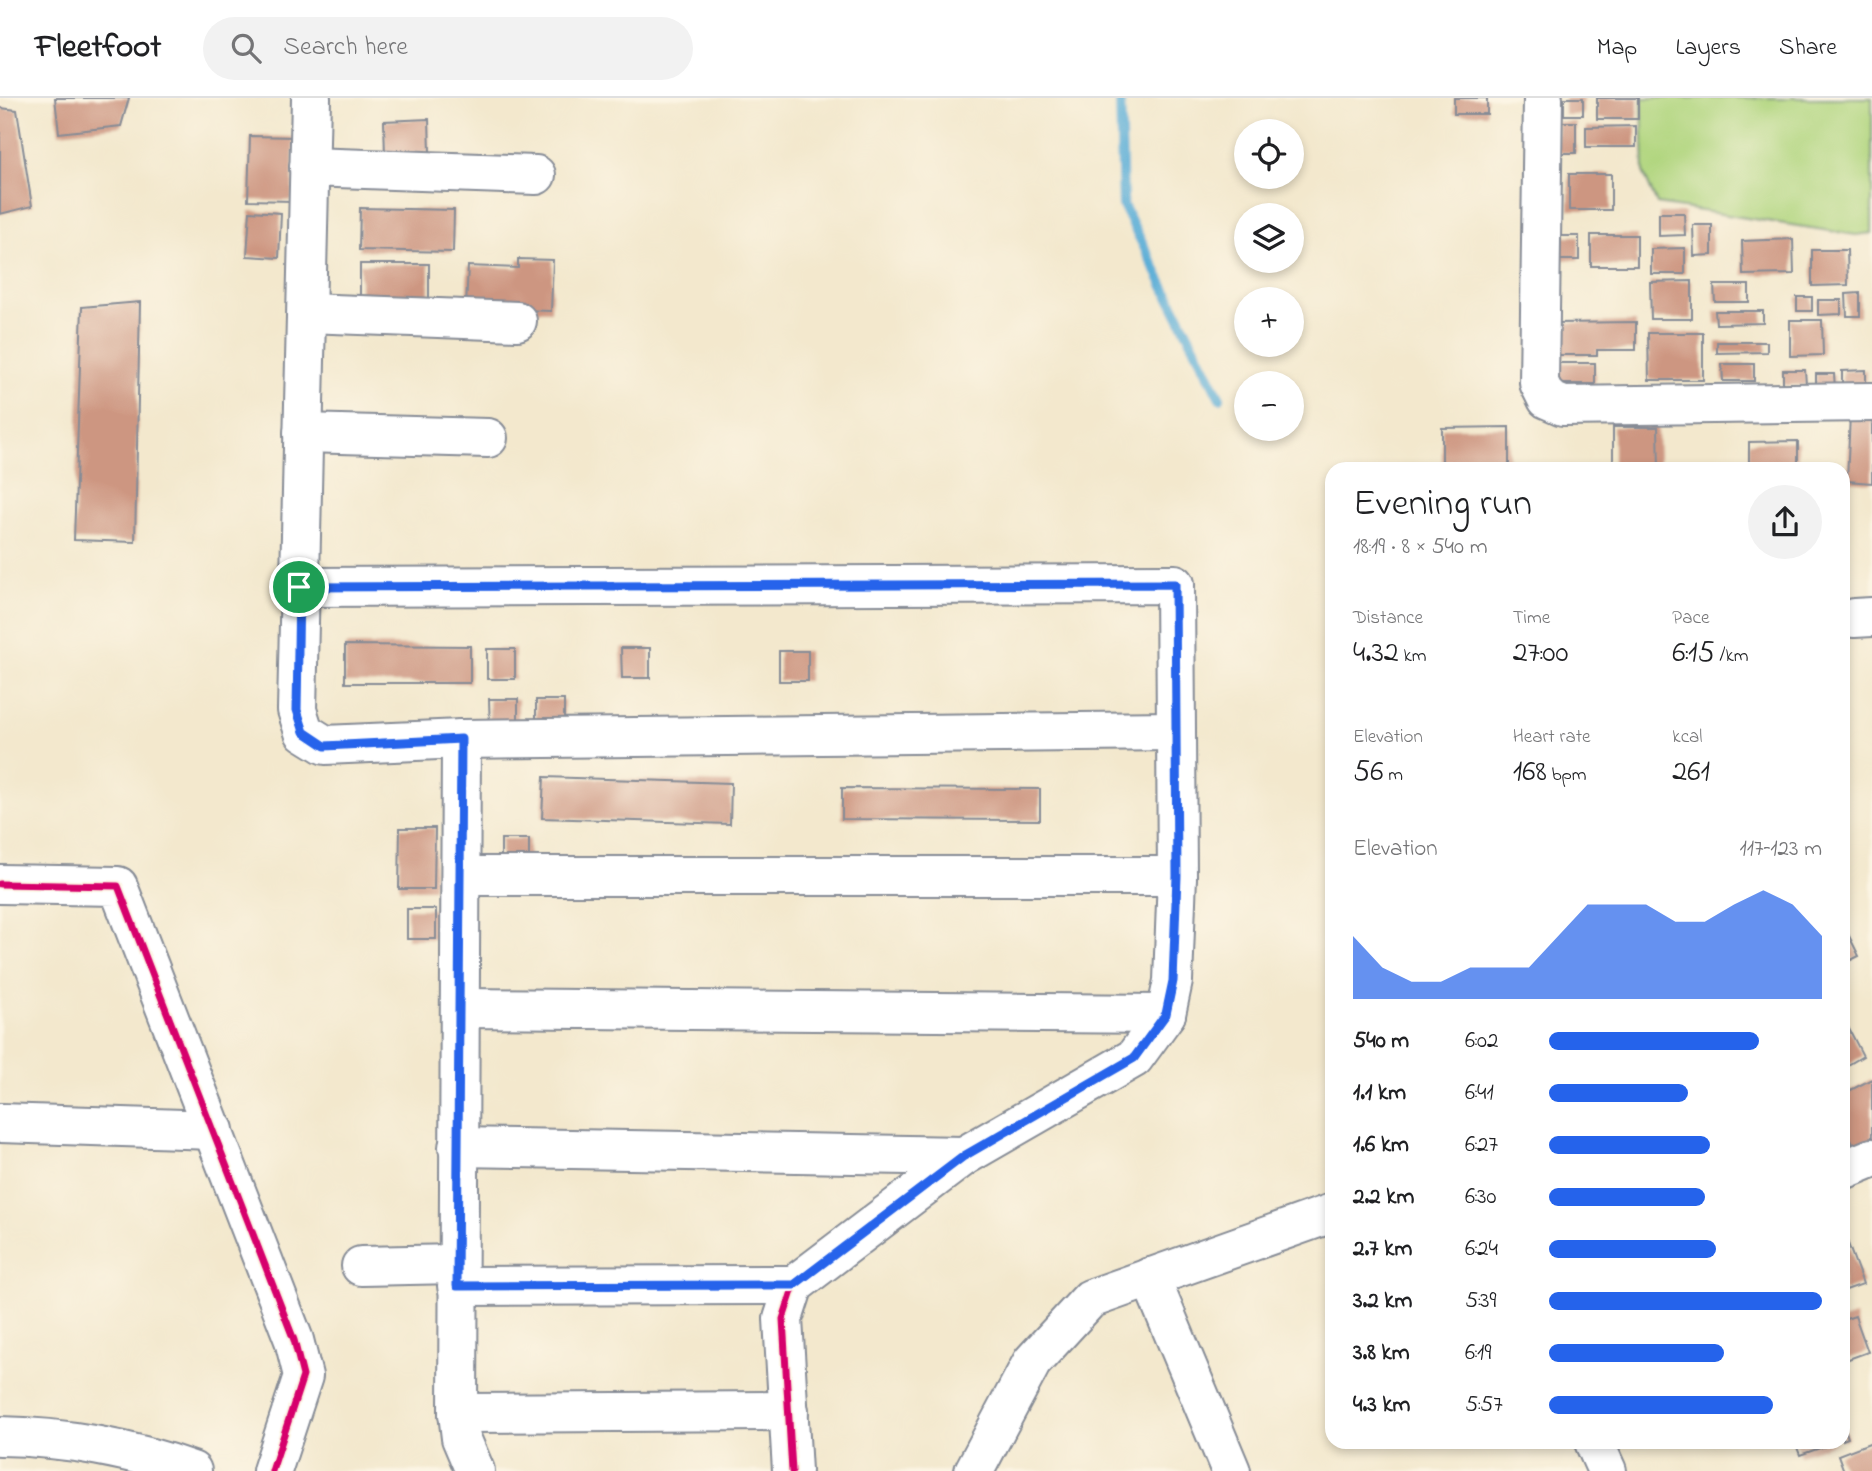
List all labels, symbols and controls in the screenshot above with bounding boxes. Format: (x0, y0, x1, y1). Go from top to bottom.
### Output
search box (203, 17, 693, 80)
text: Fleetfoot (35, 24, 161, 72)
icon: search (227, 29, 265, 67)
text: Search here (283, 29, 408, 67)
text: Map (1597, 31, 1637, 66)
text: Layers (1675, 31, 1741, 66)
text: Share (1779, 31, 1837, 66)
map controls (1234, 119, 1304, 441)
button: locate (1234, 119, 1304, 189)
button: layers (1234, 203, 1304, 273)
button: + (1234, 287, 1304, 357)
button: − (1234, 371, 1304, 441)
text: Evening run (1353, 477, 1532, 533)
button: share (1748, 485, 1822, 559)
text: 18:19 · 8 × 540 m (1353, 531, 1488, 564)
pin (269, 557, 329, 617)
icon: arrive (280, 568, 318, 606)
text: Distance (1353, 605, 1423, 632)
text: Time (1513, 605, 1550, 632)
text: Pace (1672, 605, 1709, 632)
text: 4.32 (1353, 632, 1399, 676)
text: 27:00 (1513, 632, 1568, 676)
text: 6:15 (1672, 632, 1715, 676)
text: km (1399, 643, 1427, 670)
text: /km (1715, 643, 1749, 670)
text: Elevation (1353, 724, 1423, 751)
text: Heart rate (1513, 724, 1591, 751)
text: kcal (1672, 724, 1703, 751)
text: 56 (1353, 751, 1383, 795)
text: 168 (1513, 751, 1547, 795)
text: 261 (1672, 751, 1710, 795)
text: m (1383, 762, 1403, 789)
text: bpm (1547, 762, 1587, 789)
text: Elevation (1353, 833, 1438, 866)
text: 117–123 m (1739, 833, 1822, 866)
text: 540 m (1353, 1025, 1409, 1058)
text: 6:02 (1465, 1025, 1498, 1058)
text: 1.1 km (1353, 1077, 1406, 1110)
text: 6:41 (1465, 1077, 1494, 1110)
text: 1.6 km (1353, 1129, 1409, 1162)
text: 6:27 (1465, 1129, 1498, 1162)
text: 2.2 km (1353, 1181, 1414, 1214)
text: 6:30 (1465, 1181, 1497, 1214)
text: 2.7 km (1353, 1233, 1412, 1266)
text: 6:24 (1465, 1233, 1498, 1266)
text: 3.2 km (1353, 1285, 1412, 1318)
text: 5:39 (1465, 1285, 1497, 1318)
text: 3.8 km (1353, 1337, 1410, 1370)
text: 6:19 (1465, 1337, 1491, 1370)
text: 4.3 km (1353, 1389, 1410, 1422)
text: 5:57 (1465, 1389, 1503, 1422)

